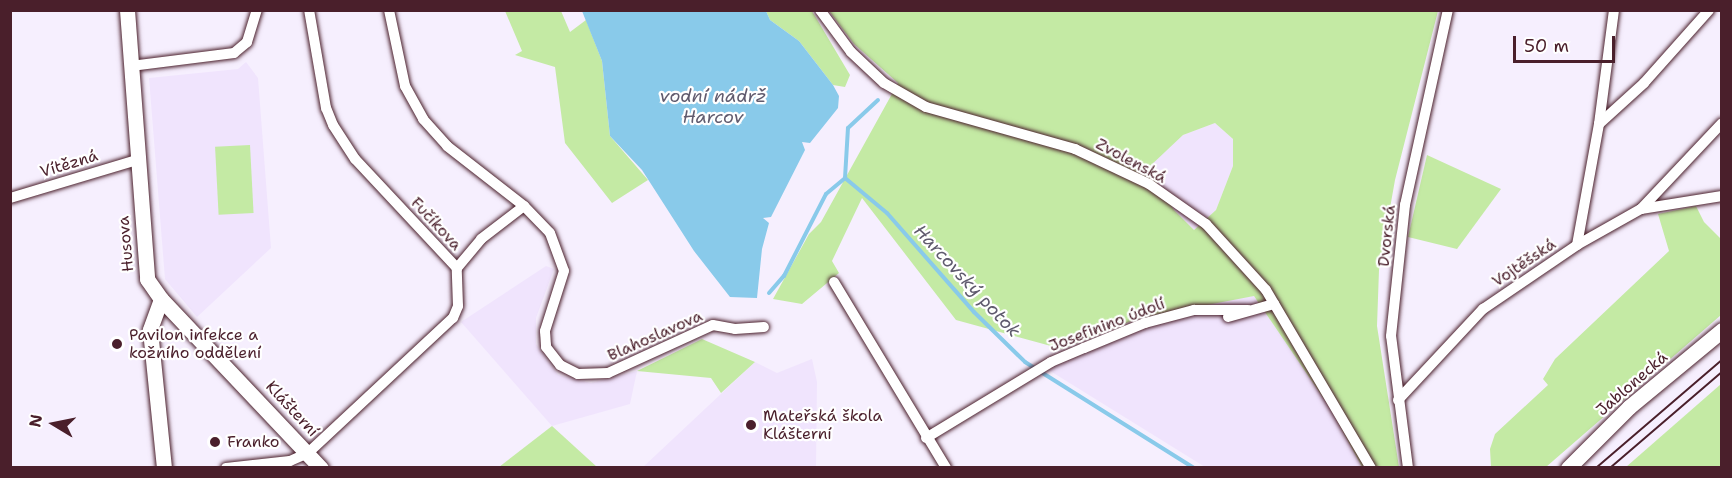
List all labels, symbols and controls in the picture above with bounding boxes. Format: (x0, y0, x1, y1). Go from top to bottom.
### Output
scale bar (1516, 24, 1618, 62)
text: 50 m (1524, 34, 1569, 58)
water label: vodní nádrž Harcov (660, 86, 766, 128)
street label: Zvolenská (1092, 134, 1170, 188)
street label: Vítězná (38, 146, 100, 182)
street label: Fučíkova (407, 193, 465, 255)
street label: Dvorská (1374, 204, 1400, 268)
street label: Husova (114, 215, 138, 273)
water label: Harcovský potok (909, 220, 1025, 342)
street label: Vojtěšská (1489, 235, 1559, 291)
street label: Josefinino údolí (1046, 294, 1168, 356)
street label: Blahoslavova (605, 307, 705, 365)
place label: Pavilon infekce a kožního oddělení (129, 325, 261, 363)
marker: Pavilon infekce a kožního oddělení (110, 337, 124, 351)
street label: Jablonecká (1592, 348, 1672, 420)
street label: Klášterní (262, 377, 322, 441)
north arrow (24, 394, 84, 454)
place label: Mateřská škola Klášterní (763, 406, 882, 444)
text: N (24, 413, 47, 429)
marker: Mateřská škola Klášterní (744, 418, 758, 432)
place label: Franko (227, 432, 280, 452)
marker: Franko (208, 435, 222, 449)

